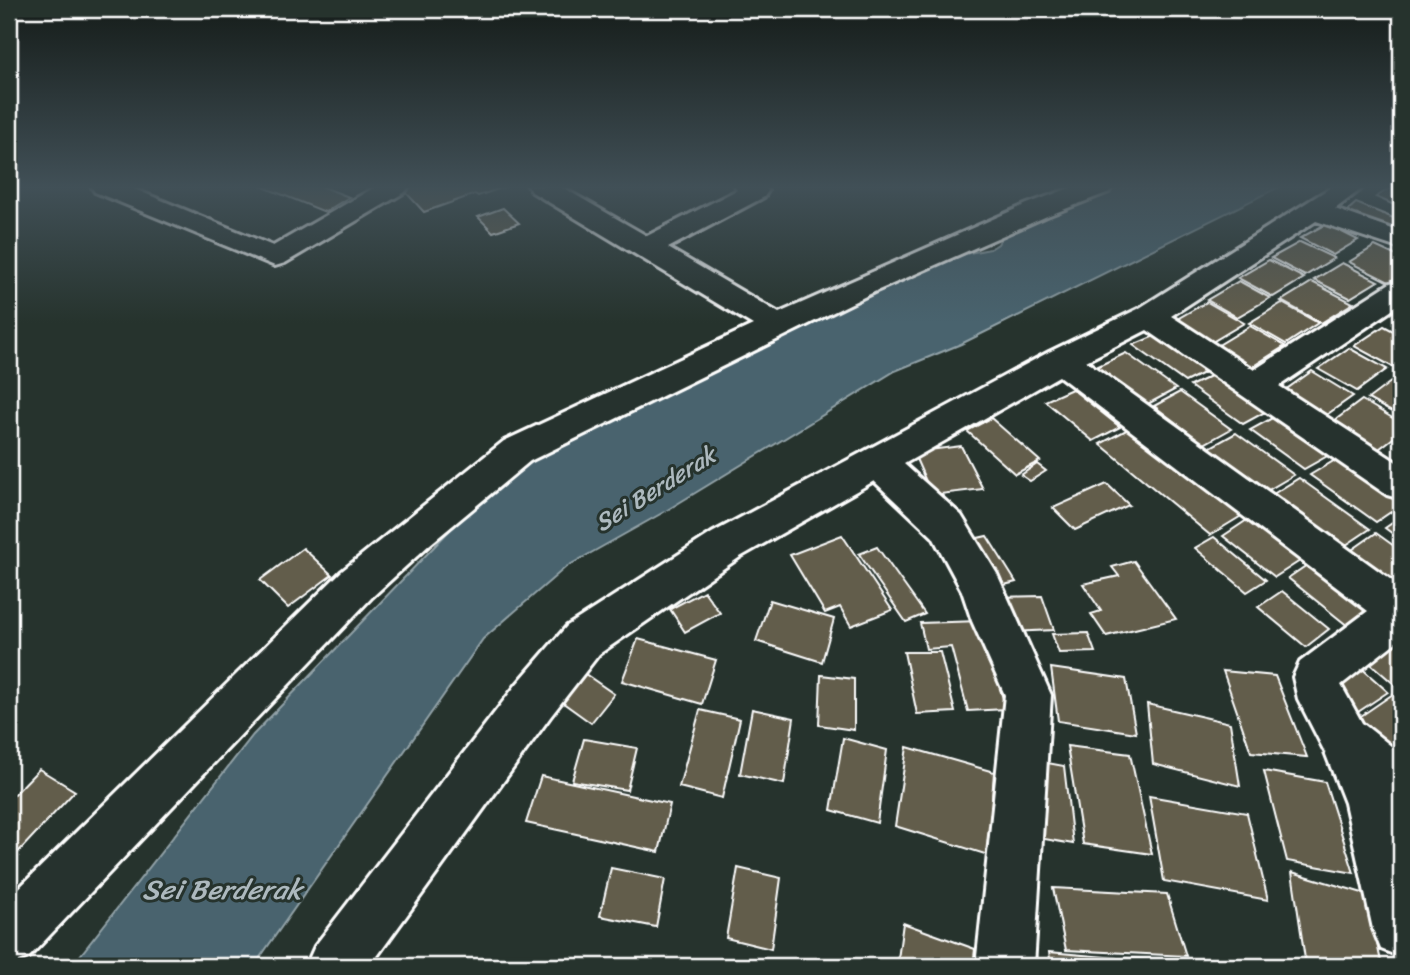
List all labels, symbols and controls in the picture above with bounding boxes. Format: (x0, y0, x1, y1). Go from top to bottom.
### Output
water label: Sei Berderak (586, 433, 727, 543)
water label: Sei Berderak (142, 865, 305, 914)

